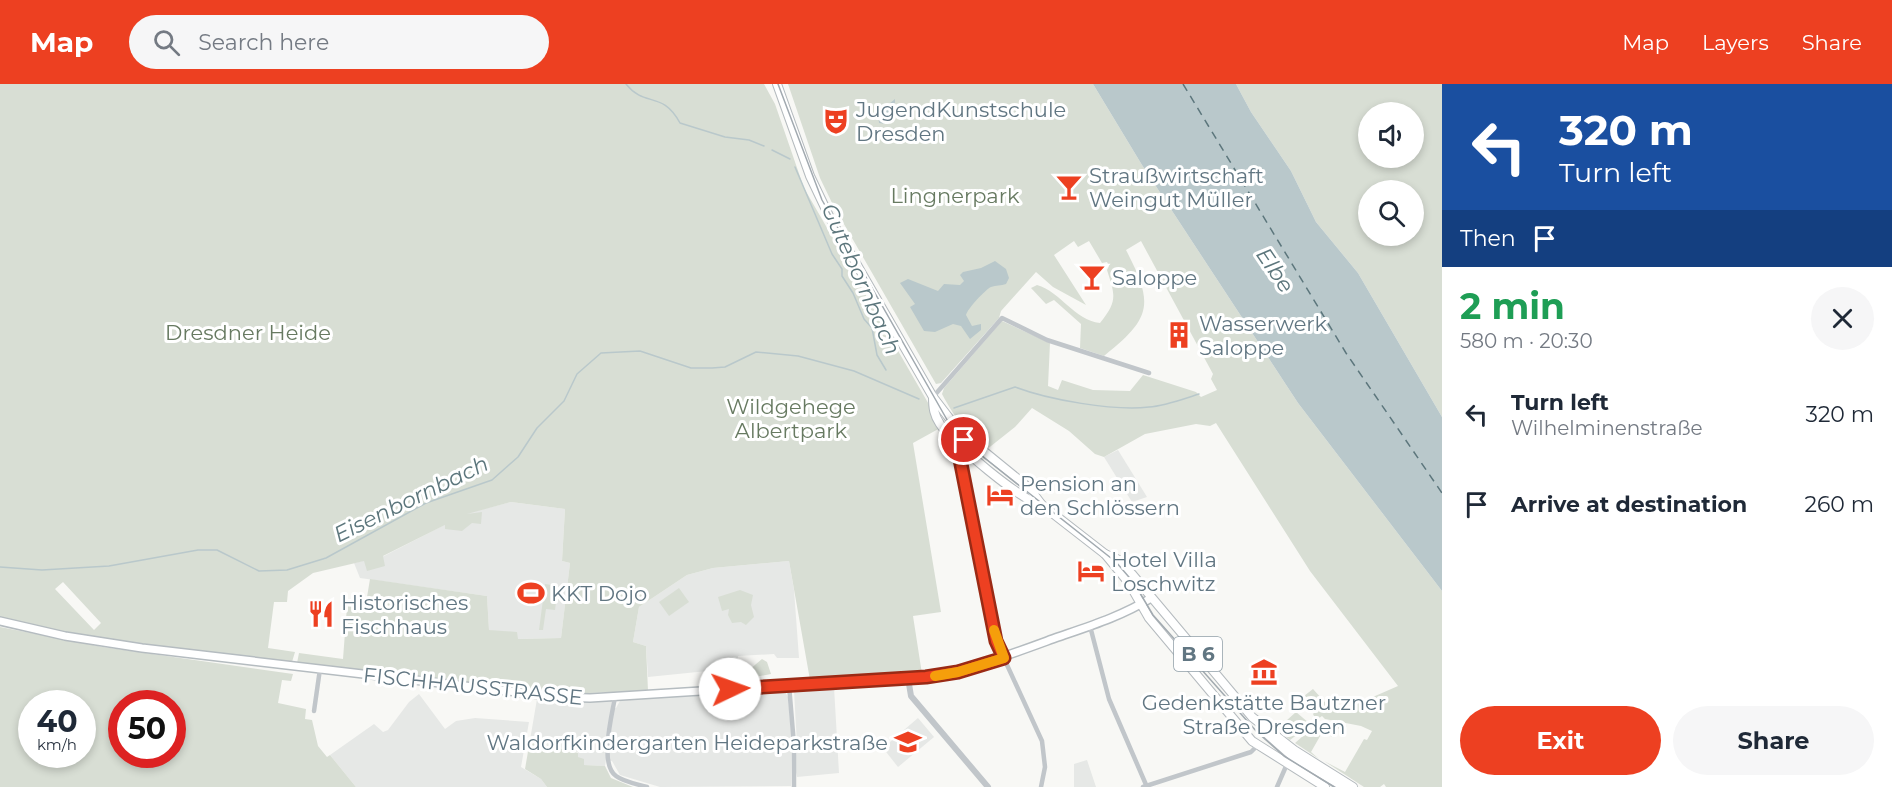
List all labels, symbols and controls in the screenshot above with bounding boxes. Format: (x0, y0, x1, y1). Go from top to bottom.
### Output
search box (129, 15, 549, 69)
text: Map (30, 25, 93, 59)
icon: search (150, 26, 183, 59)
text: Search here (198, 29, 329, 56)
text: Map (1622, 30, 1669, 55)
text: Layers (1702, 30, 1769, 55)
text: Share (1802, 30, 1862, 55)
place label: JugendKunstschule Dresden (855, 97, 1066, 146)
map controls (1358, 102, 1424, 246)
button: sound (1358, 102, 1424, 168)
text: 320 m (1559, 104, 1693, 156)
theatre icon: JugendKunstschule Dresden (821, 106, 851, 136)
icon: left (1460, 108, 1538, 186)
text: Turn left (1559, 156, 1672, 189)
place label: Straußwirtschaft Weingut Müller (1089, 163, 1264, 212)
bar icon: Straußwirtschaft Weingut Müller (1054, 172, 1084, 202)
button: search (1358, 180, 1424, 246)
park label: Lingnerpark (890, 183, 1020, 208)
water label: Gutebornbach (816, 199, 906, 359)
icon: arrive (1528, 222, 1561, 255)
text: Then (1460, 225, 1516, 252)
water label: Elbe (1250, 242, 1300, 298)
bar icon: Saloppe (1077, 262, 1107, 292)
place label: Saloppe (1112, 265, 1197, 290)
text: 2 min (1460, 284, 1565, 328)
button: close (1811, 287, 1874, 350)
place label: Wasserwerk Saloppe (1199, 311, 1328, 360)
park label: Dresdner Heide (165, 320, 331, 345)
building icon: Wasserwerk Saloppe (1164, 320, 1194, 350)
text: 580 m · 20:30 (1460, 329, 1593, 353)
text: Turn left (1511, 389, 1609, 416)
park label: Wildgehege Albertpark (726, 394, 856, 443)
icon: left (1460, 398, 1493, 431)
text: 320 m (1806, 401, 1874, 428)
pin (938, 414, 989, 465)
text: Wilhelminenstraße (1511, 416, 1703, 440)
icon: arrive (947, 423, 980, 456)
water label: Eisenbornbach (329, 450, 493, 548)
place label: Pension an den Schlössern (1020, 471, 1180, 520)
hotel icon: Pension an den Schlössern (985, 480, 1015, 510)
icon: arrive (1460, 488, 1493, 521)
text: Arrive at destination (1511, 491, 1747, 518)
text: 260 m (1804, 491, 1874, 518)
place label: Hotel Villa Loschwitz (1111, 547, 1217, 596)
hotel icon: Hotel Villa Loschwitz (1076, 556, 1106, 586)
sports icon: KKT Dojo (516, 578, 546, 608)
place label: KKT Dojo (551, 581, 647, 606)
place label: Historisches Fischhaus (341, 590, 468, 639)
restaurant icon: Historisches Fischhaus (306, 599, 336, 629)
road number: B 6 (1174, 637, 1222, 671)
position arrow (698, 657, 762, 721)
museum icon: Gedenkstätte Bautzner Straße Dresden (1249, 657, 1279, 687)
street label: FISCHHAUSSTRASSE (362, 662, 584, 710)
speed limit sign: 50 (108, 690, 186, 768)
place label: Gedenkstätte Bautzner Straße Dresden (1142, 690, 1386, 739)
text: 40 (36, 703, 78, 740)
button: Exit (1460, 706, 1661, 775)
button: Share (1673, 706, 1874, 775)
school or university icon: Waldorfkindergarten Heideparkstraße (893, 727, 923, 757)
place label: Waldorfkindergarten Heideparkstraße (487, 730, 888, 755)
text: km/h (37, 735, 77, 754)

